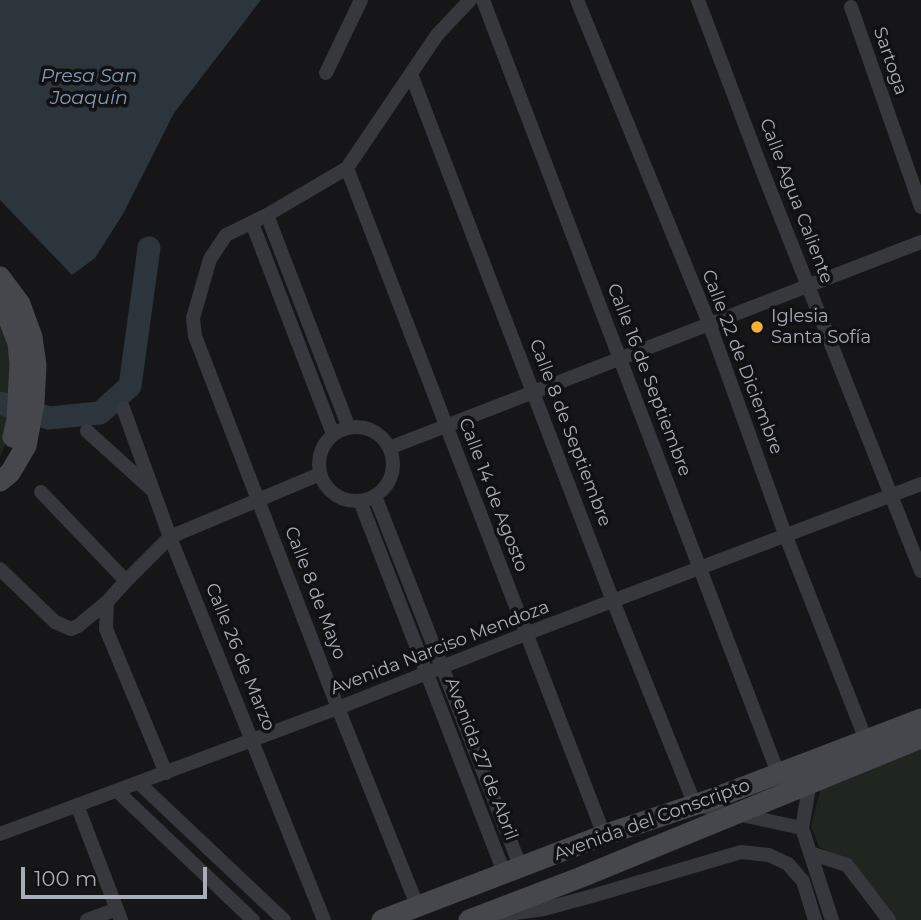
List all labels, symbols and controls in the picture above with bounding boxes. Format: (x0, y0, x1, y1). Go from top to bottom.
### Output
street label: Sartoga (868, 24, 912, 98)
water label: Presa San Joaquín (41, 65, 137, 109)
street label: Calle Agua Caliente (755, 115, 837, 287)
street label: Calle 22 de Diciembre (697, 267, 787, 457)
street label: Calle 16 de Septiembre (602, 281, 696, 479)
place label: Iglesia Santa Sofía (771, 306, 871, 348)
marker: Iglesia Santa Sofía (749, 319, 765, 335)
street label: Calle 8 de Septiembre (524, 336, 616, 530)
street label: Calle 14 de Agosto (454, 415, 532, 575)
street label: Calle 8 de Mayo (280, 523, 350, 663)
street label: Calle 26 de Marzo (200, 580, 280, 734)
street label: Avenida Narciso Mendoza (328, 596, 552, 700)
street label: Avenida 27 de Abril (440, 675, 522, 843)
street label: Avenida del Conscripto (551, 774, 753, 866)
scale bar (24, 853, 210, 897)
text: 100 m (34, 866, 97, 891)

